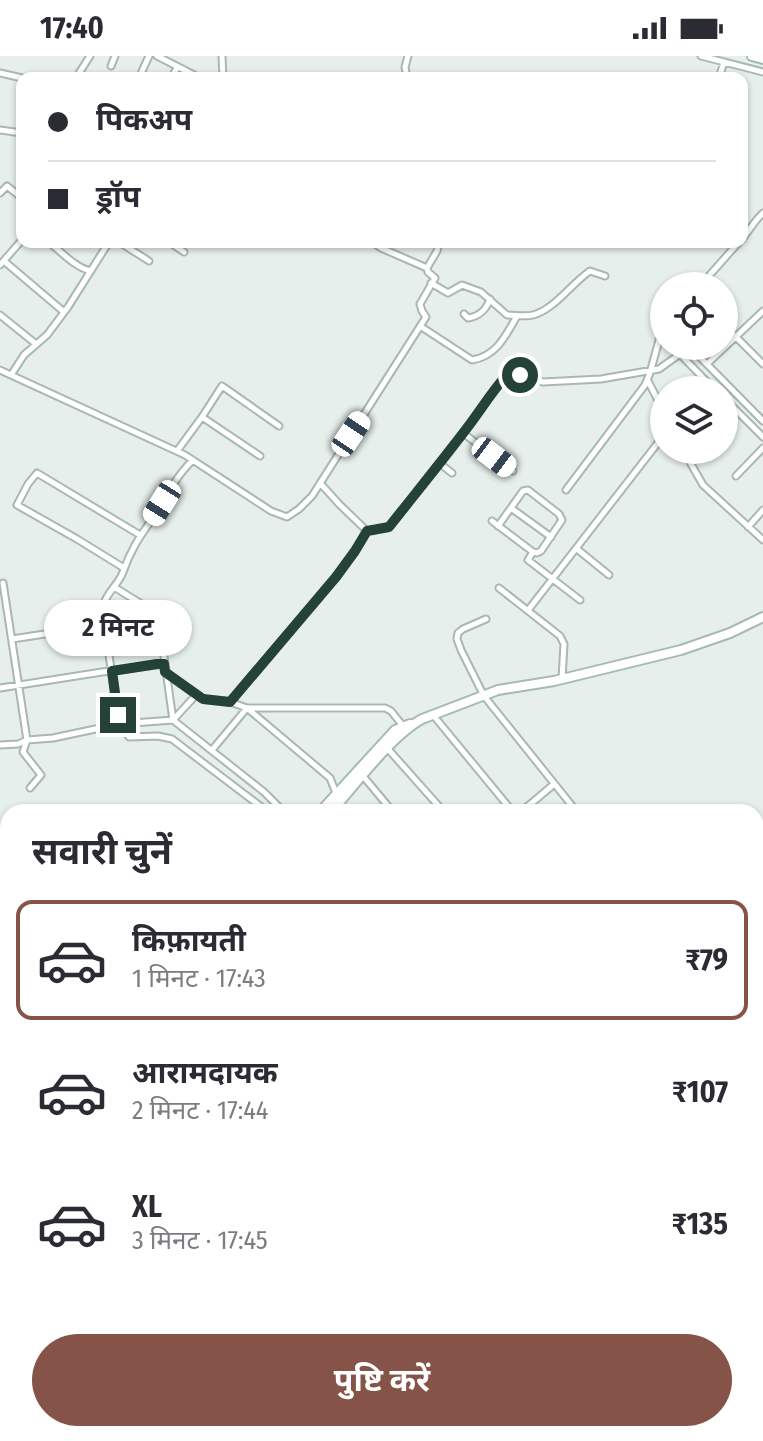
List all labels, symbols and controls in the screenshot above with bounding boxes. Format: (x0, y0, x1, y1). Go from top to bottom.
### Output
text: 17:40 (40, 10, 104, 46)
text: पिकअप (96, 102, 192, 138)
text: ड्रॉप (96, 179, 140, 215)
map controls (650, 272, 738, 464)
button: locate (650, 272, 738, 360)
route start (502, 357, 538, 393)
button: layers (650, 376, 738, 464)
car (328, 407, 374, 461)
car (468, 433, 520, 481)
car (139, 476, 185, 530)
callout: 2 मिनट (44, 599, 192, 655)
text: 2 मिनट (82, 612, 154, 643)
route end (100, 697, 136, 733)
text: सवारी चुनें (32, 830, 172, 874)
text: किफ़ायती (132, 923, 246, 959)
icon: car (36, 924, 108, 996)
text: ₹79 (685, 942, 728, 978)
text: 1 मिनट · 17:43 (132, 963, 266, 994)
text: आरामदायक (132, 1055, 278, 1091)
icon: car (36, 1056, 108, 1128)
text: ₹107 (672, 1074, 728, 1110)
text: 2 मिनट · 17:44 (132, 1095, 268, 1126)
icon: car (36, 1188, 108, 1260)
text: XL (132, 1189, 162, 1225)
text: ₹135 (672, 1206, 728, 1242)
text: 3 मिनट · 17:45 (132, 1225, 268, 1256)
button: पुष्टि करें (32, 1334, 732, 1426)

